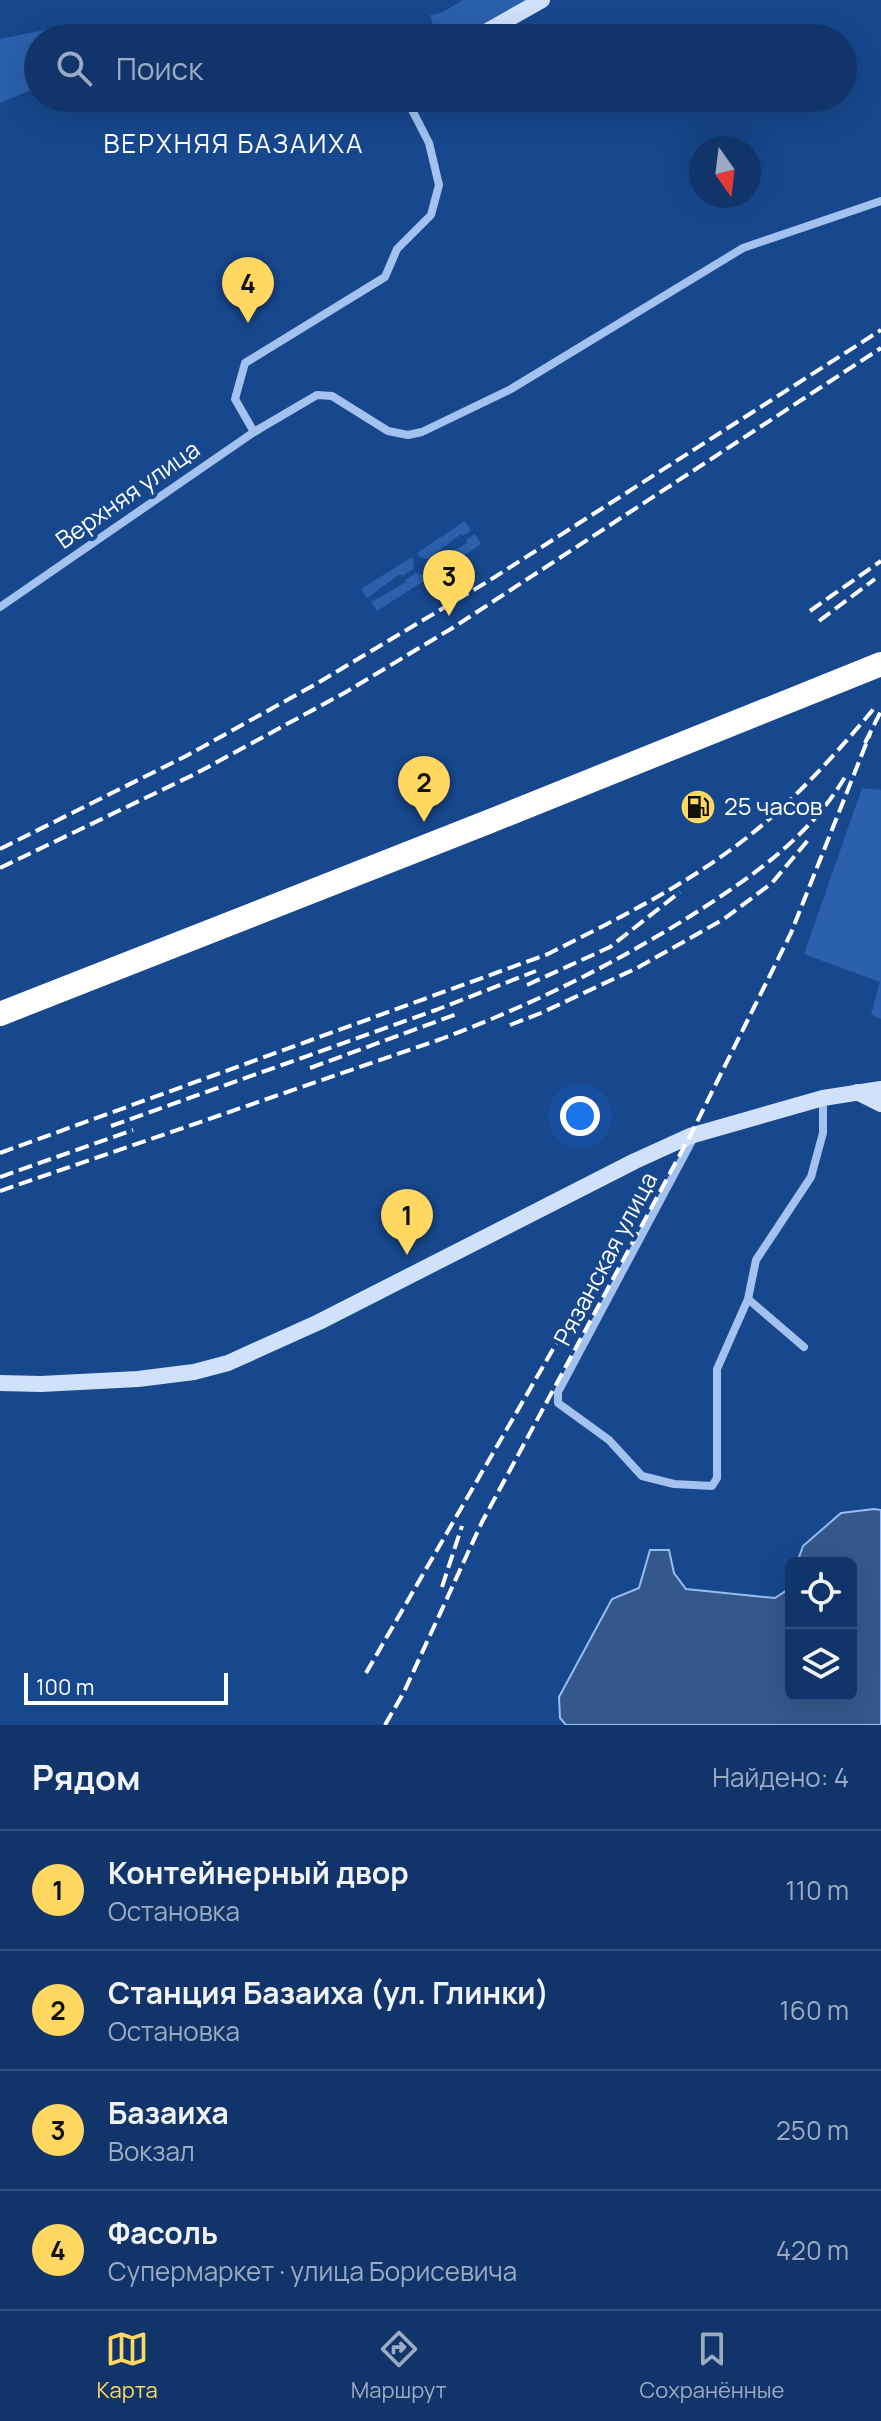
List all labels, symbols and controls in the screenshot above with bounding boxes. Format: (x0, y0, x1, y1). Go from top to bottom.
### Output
search box (24, 24, 857, 112)
icon: search (52, 46, 96, 90)
text: Поиск (116, 48, 203, 89)
district label: ВЕРХНЯЯ БАЗАИХА (103, 125, 365, 161)
north arrow (689, 136, 761, 208)
pin: 4 (222, 257, 274, 323)
street label: Верхняя улица (49, 432, 206, 556)
pin: 3 (423, 550, 475, 616)
pin: 2 (398, 756, 450, 822)
fuel station icon: 25 часов (679, 788, 717, 826)
place label: 25 часов (724, 789, 823, 822)
your location (560, 1096, 600, 1136)
street label: Рязанская улица (545, 1166, 664, 1351)
pin: 1 (381, 1189, 433, 1255)
map controls (785, 1557, 857, 1701)
button: locate (785, 1557, 857, 1629)
button: layers (785, 1629, 857, 1701)
scale bar (24, 1669, 228, 1705)
text: 100 m (36, 1672, 94, 1702)
text: Рядом (32, 1754, 141, 1800)
text: Найдено: 4 (712, 1759, 849, 1795)
text: Контейнерный двор (108, 1852, 409, 1893)
text: 1 (52, 1872, 64, 1908)
text: 110 m (786, 1872, 849, 1908)
text: Остановка (108, 1893, 240, 1929)
text: Станция Базаиха (ул. Глинки) (108, 1972, 549, 2013)
text: 2 (50, 1992, 66, 2028)
text: 160 m (780, 1992, 849, 2028)
text: Остановка (108, 2013, 240, 2049)
text: Базаиха (108, 2092, 229, 2133)
text: 3 (50, 2112, 66, 2148)
text: 250 m (776, 2112, 849, 2148)
text: Вокзал (108, 2133, 195, 2169)
text: Фасоль (108, 2212, 218, 2253)
text: 4 (50, 2232, 66, 2268)
text: 420 m (776, 2232, 849, 2268)
text: Супермаркет · улица Борисевича (108, 2253, 517, 2289)
tab: Карта (97, 2327, 158, 2405)
tab: Маршрут (351, 2327, 447, 2405)
tab: Сохранённые (640, 2327, 784, 2405)

